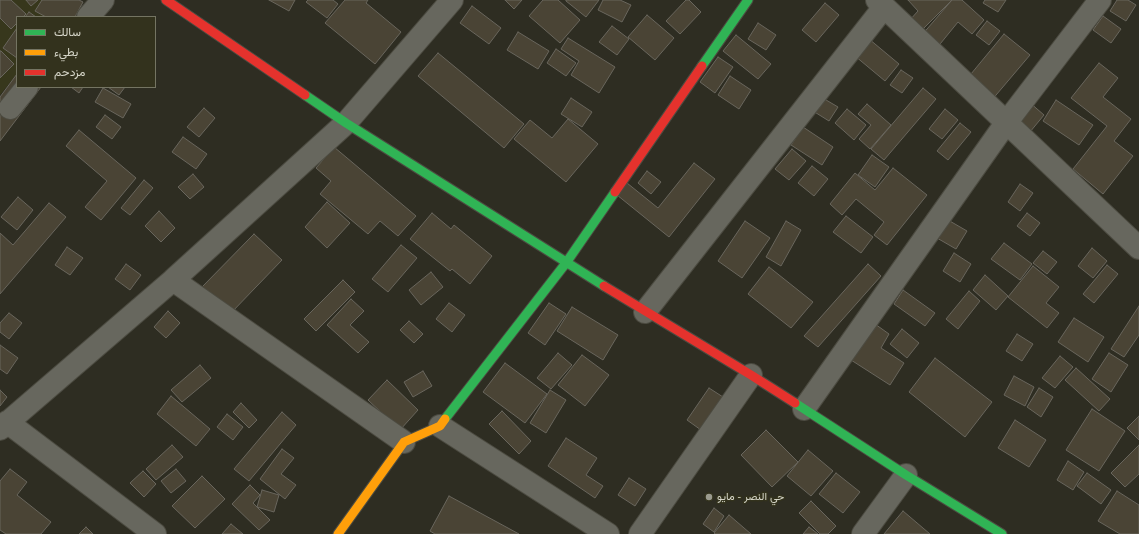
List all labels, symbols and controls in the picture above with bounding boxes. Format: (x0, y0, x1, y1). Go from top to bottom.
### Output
legend (16, 16, 156, 88)
text: سالك (54, 23, 81, 40)
text: بطيء (54, 43, 78, 60)
text: مزدحم (54, 63, 85, 80)
place label: حي النصر - مايو (717, 490, 784, 504)
marker: حي النصر - مايو (704, 492, 714, 502)

